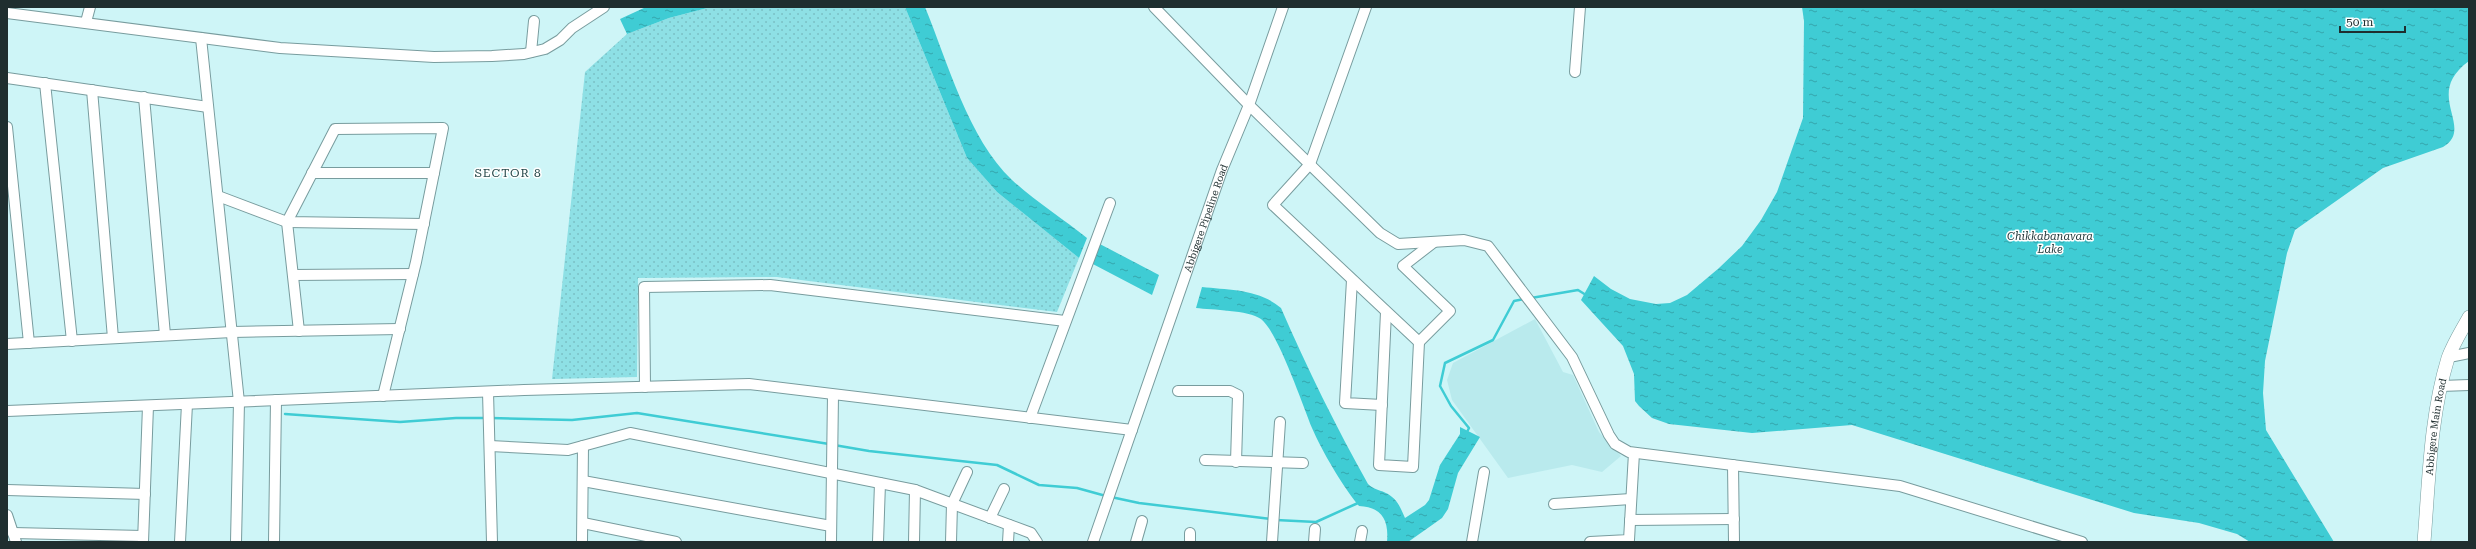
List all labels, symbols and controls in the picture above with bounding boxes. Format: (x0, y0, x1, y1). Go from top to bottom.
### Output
scale bar (2340, 8, 2405, 34)
text: 50 m (2346, 15, 2373, 29)
street label: Abbigere Pipeline Road (1182, 162, 1230, 273)
district label: SECTOR 8 (474, 166, 542, 180)
water label: Chikkabanavara Lake (2007, 230, 2093, 256)
street label: Abbigere Main Road (2423, 376, 2448, 476)

